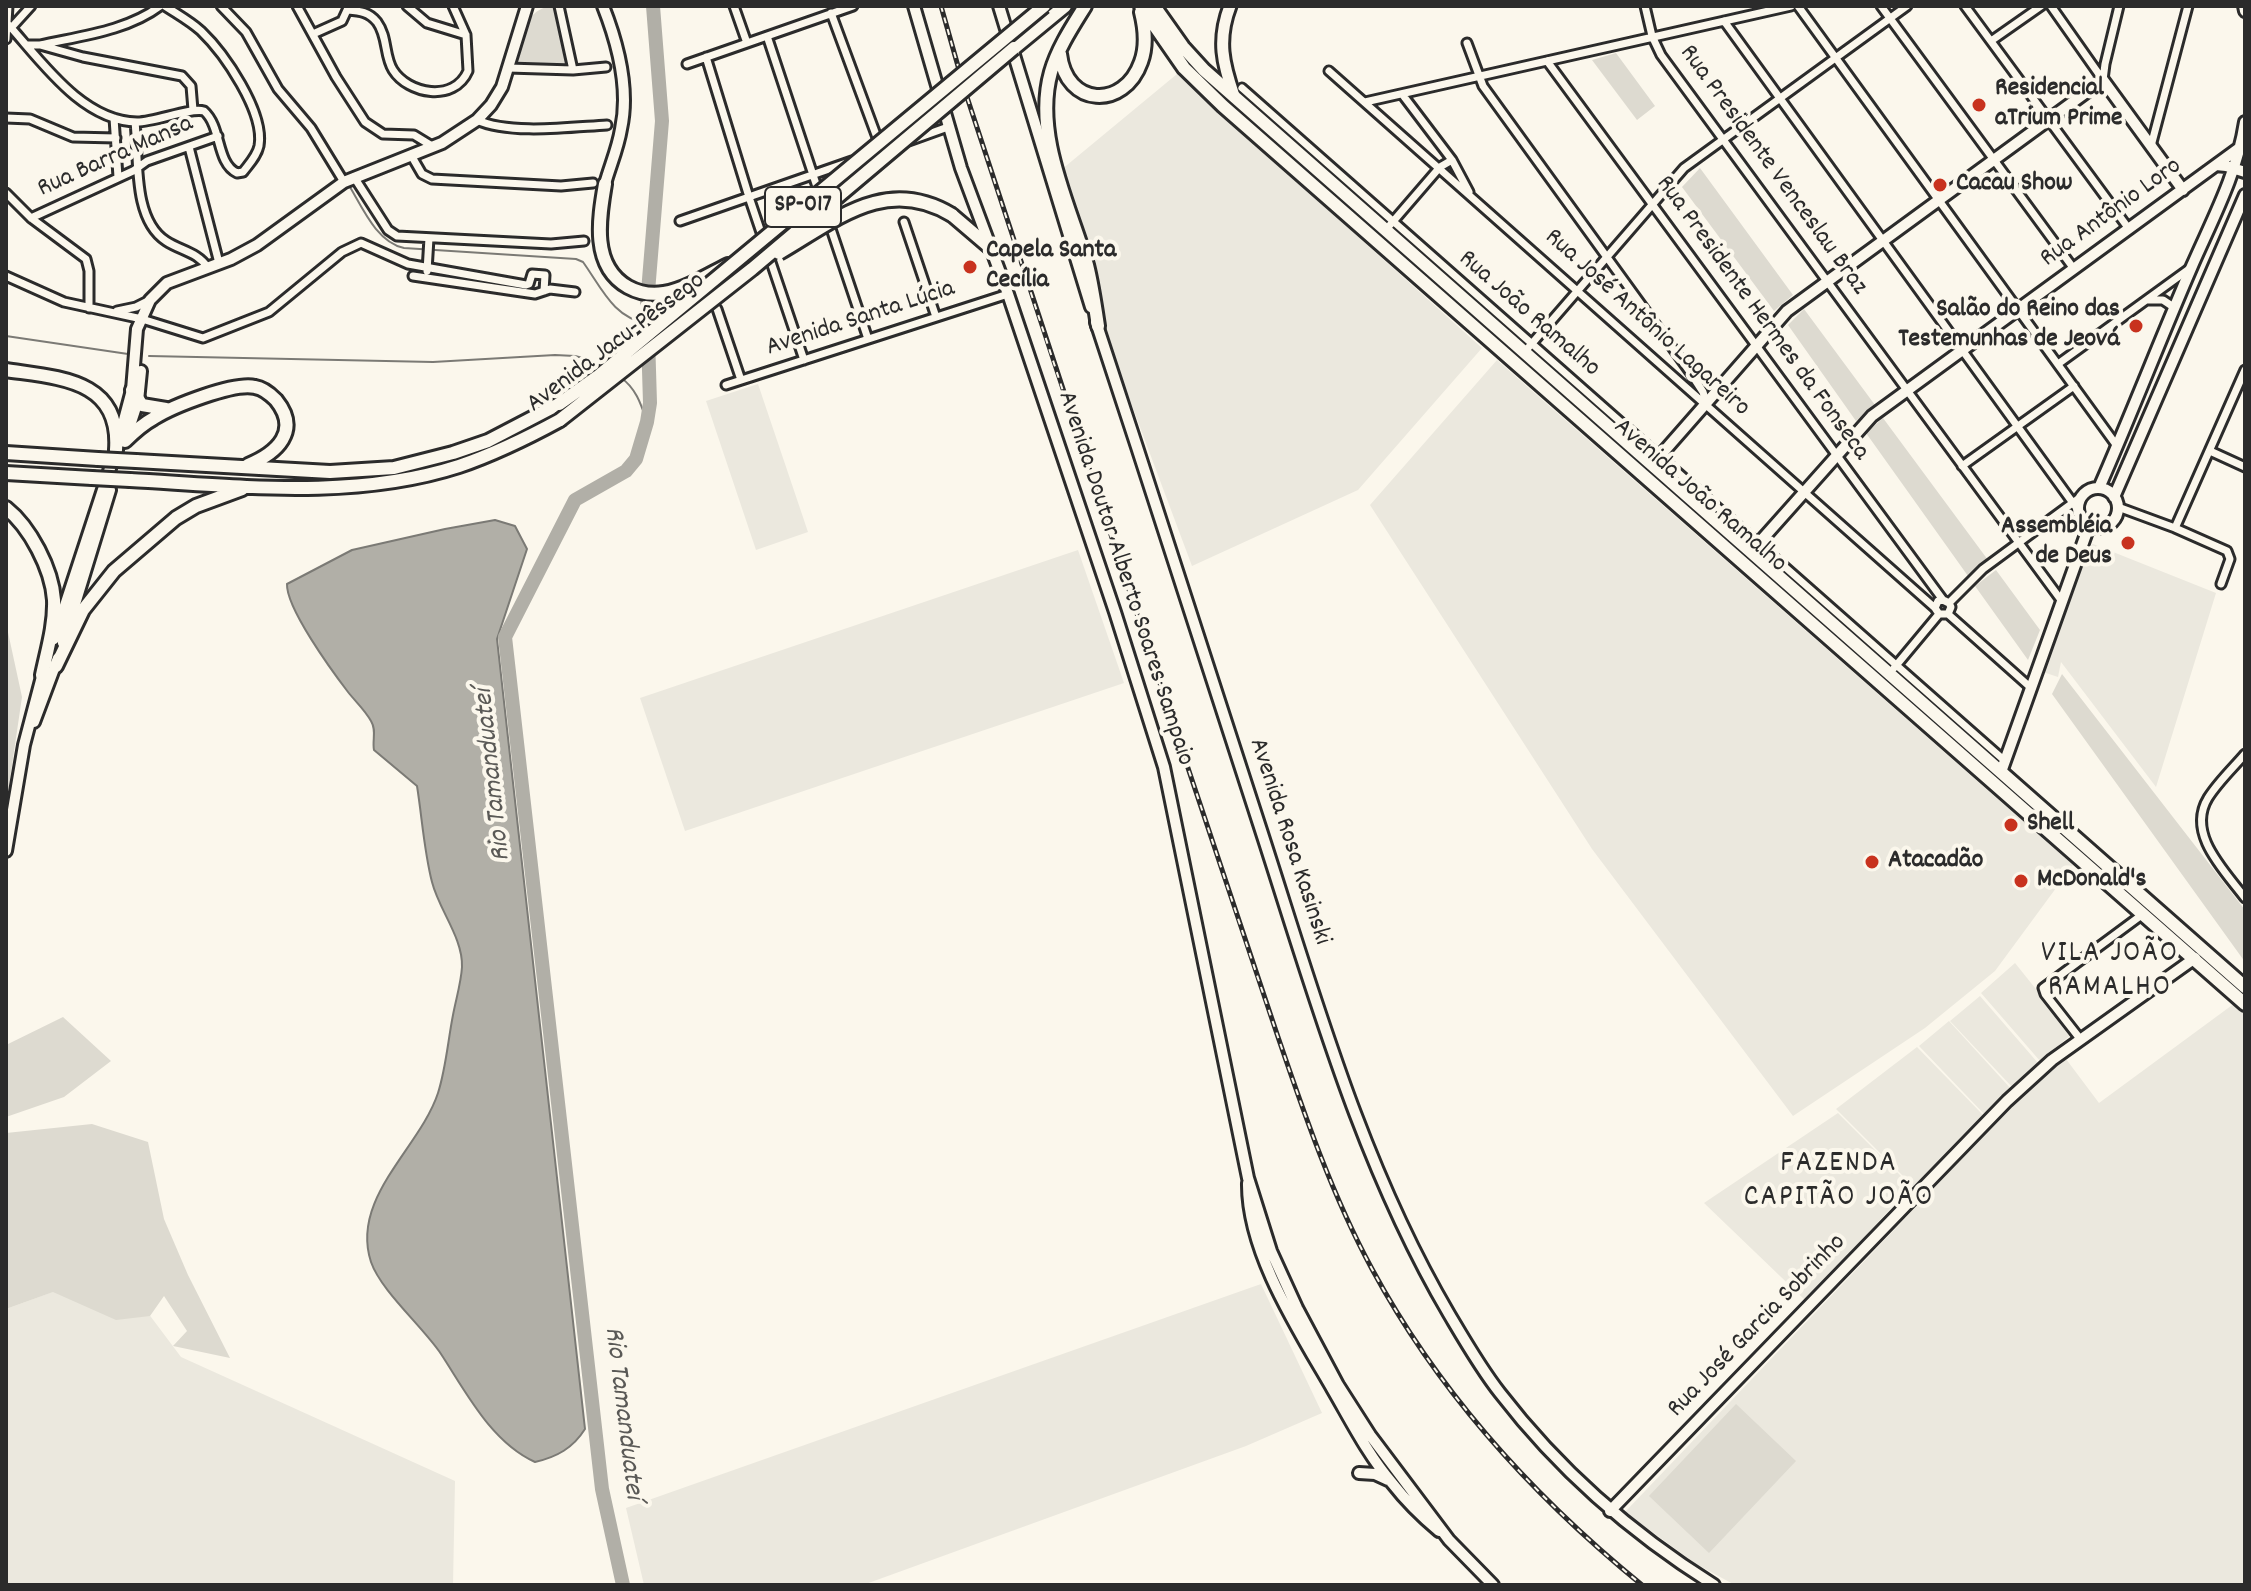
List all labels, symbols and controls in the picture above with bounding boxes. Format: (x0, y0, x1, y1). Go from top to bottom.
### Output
street label: Rua Presidente Venceslau Braz (1671, 40, 1873, 302)
place label: Residencial aTrium Prime (1995, 74, 2123, 136)
marker: Residencial aTrium Prime (1970, 96, 1988, 114)
street label: Rua Barra Mansa (34, 110, 198, 206)
street label: Rua Antônio Loro (2035, 152, 2189, 276)
place label: Cacau Show (1956, 169, 2073, 201)
street label: Rua Presidente Hermes da Fonseca (1647, 171, 1875, 467)
marker: Cacau Show (1931, 176, 1949, 194)
road number: SP-017 (765, 187, 841, 227)
street label: Rua José Antônio Lagareiro (1537, 223, 1755, 425)
place label: Capela Santa Cecília (986, 236, 1116, 298)
street label: Rua João Ramalho (1451, 245, 1605, 385)
marker: Capela Santa Cecília (961, 258, 979, 276)
street label: Avenida Jacu-Pêssego (522, 267, 712, 421)
street label: Avenida Santa Lúcia (763, 275, 959, 365)
place label: Salão do Reino das Testemunhas de Jeová (1898, 295, 2120, 356)
marker: Salão do Reino das Testemunhas de Jeová (2127, 317, 2145, 335)
street label: Avenida Doutor Alberto Soares Sampaio (1049, 388, 1199, 770)
street label: Avenida João Ramalho (1606, 413, 1792, 581)
place label: Assembléia de Deus (2001, 512, 2112, 574)
marker: Assembléia de Deus (2119, 534, 2137, 552)
water label: Rio Tamanduateí (469, 687, 521, 863)
street label: Avenida Rosa Kasinski (1240, 735, 1336, 949)
place label: Shell (2027, 809, 2074, 841)
marker: Shell (2002, 816, 2020, 834)
place label: Atacadão (1888, 846, 1983, 878)
marker: Atacadão (1863, 853, 1881, 871)
place label: McDonald's (2037, 865, 2146, 897)
marker: McDonald's (2012, 872, 2030, 890)
district label: VILA JOÃO RAMALHO (2041, 938, 2179, 1008)
district label: FAZENDA CAPITÃO JOÃO (1744, 1148, 1934, 1218)
street label: Rua José Garcia Sobrinho (1662, 1229, 1854, 1425)
water label: Rio Tamanduateí (594, 1325, 648, 1501)

